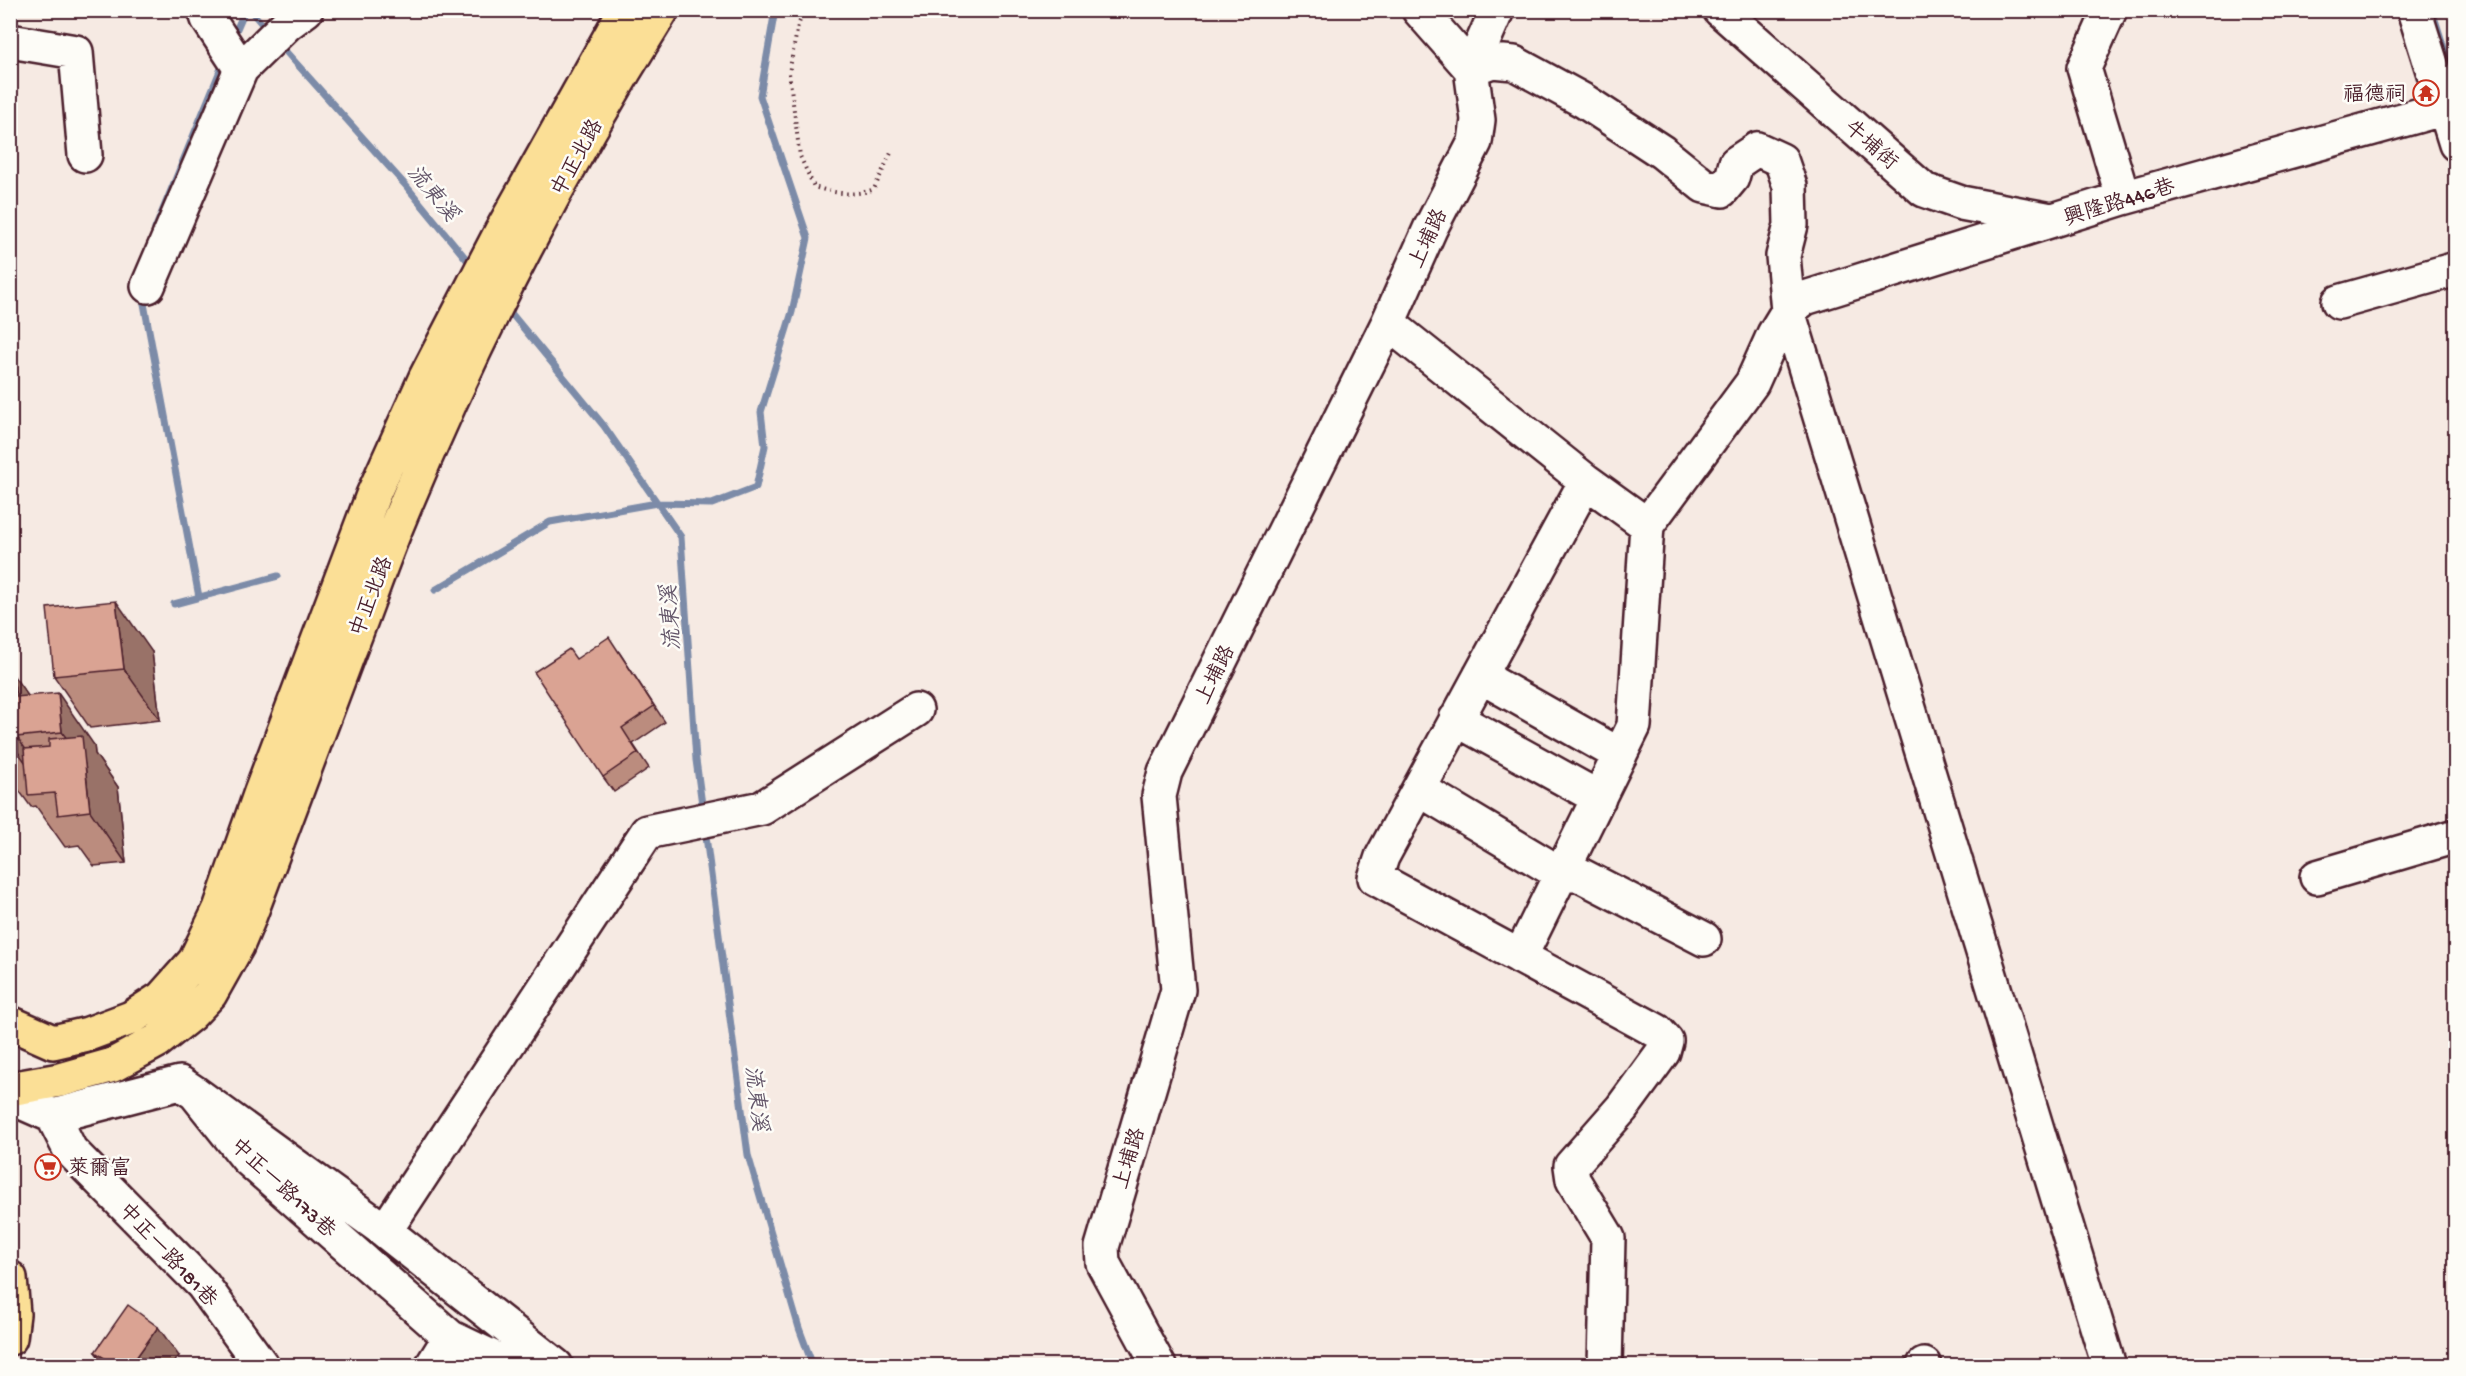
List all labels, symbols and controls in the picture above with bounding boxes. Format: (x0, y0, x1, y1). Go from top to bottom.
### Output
temple icon: 福德祠 (2411, 78, 2441, 108)
place label: 福德祠 (2343, 83, 2406, 109)
street label: 中正北路 (546, 115, 610, 201)
street label: 牛埔街 (1838, 115, 1903, 177)
water label: 流東溪 (400, 160, 464, 229)
street label: 興隆路446巷 (2061, 174, 2178, 233)
street label: 上埔路 (1404, 205, 1455, 273)
street label: 中正北路 (345, 553, 400, 641)
water label: 流東溪 (656, 583, 688, 652)
street label: 上埔路 (1190, 641, 1242, 709)
water label: 流東溪 (737, 1064, 773, 1134)
street label: 上埔路 (1108, 1125, 1153, 1193)
street label: 中正一路173巷 (224, 1133, 341, 1245)
supermarket icon: 萊爾富 (33, 1152, 63, 1182)
place label: 萊爾富 (68, 1156, 131, 1183)
street label: 中正一路181巷 (112, 1198, 223, 1314)

